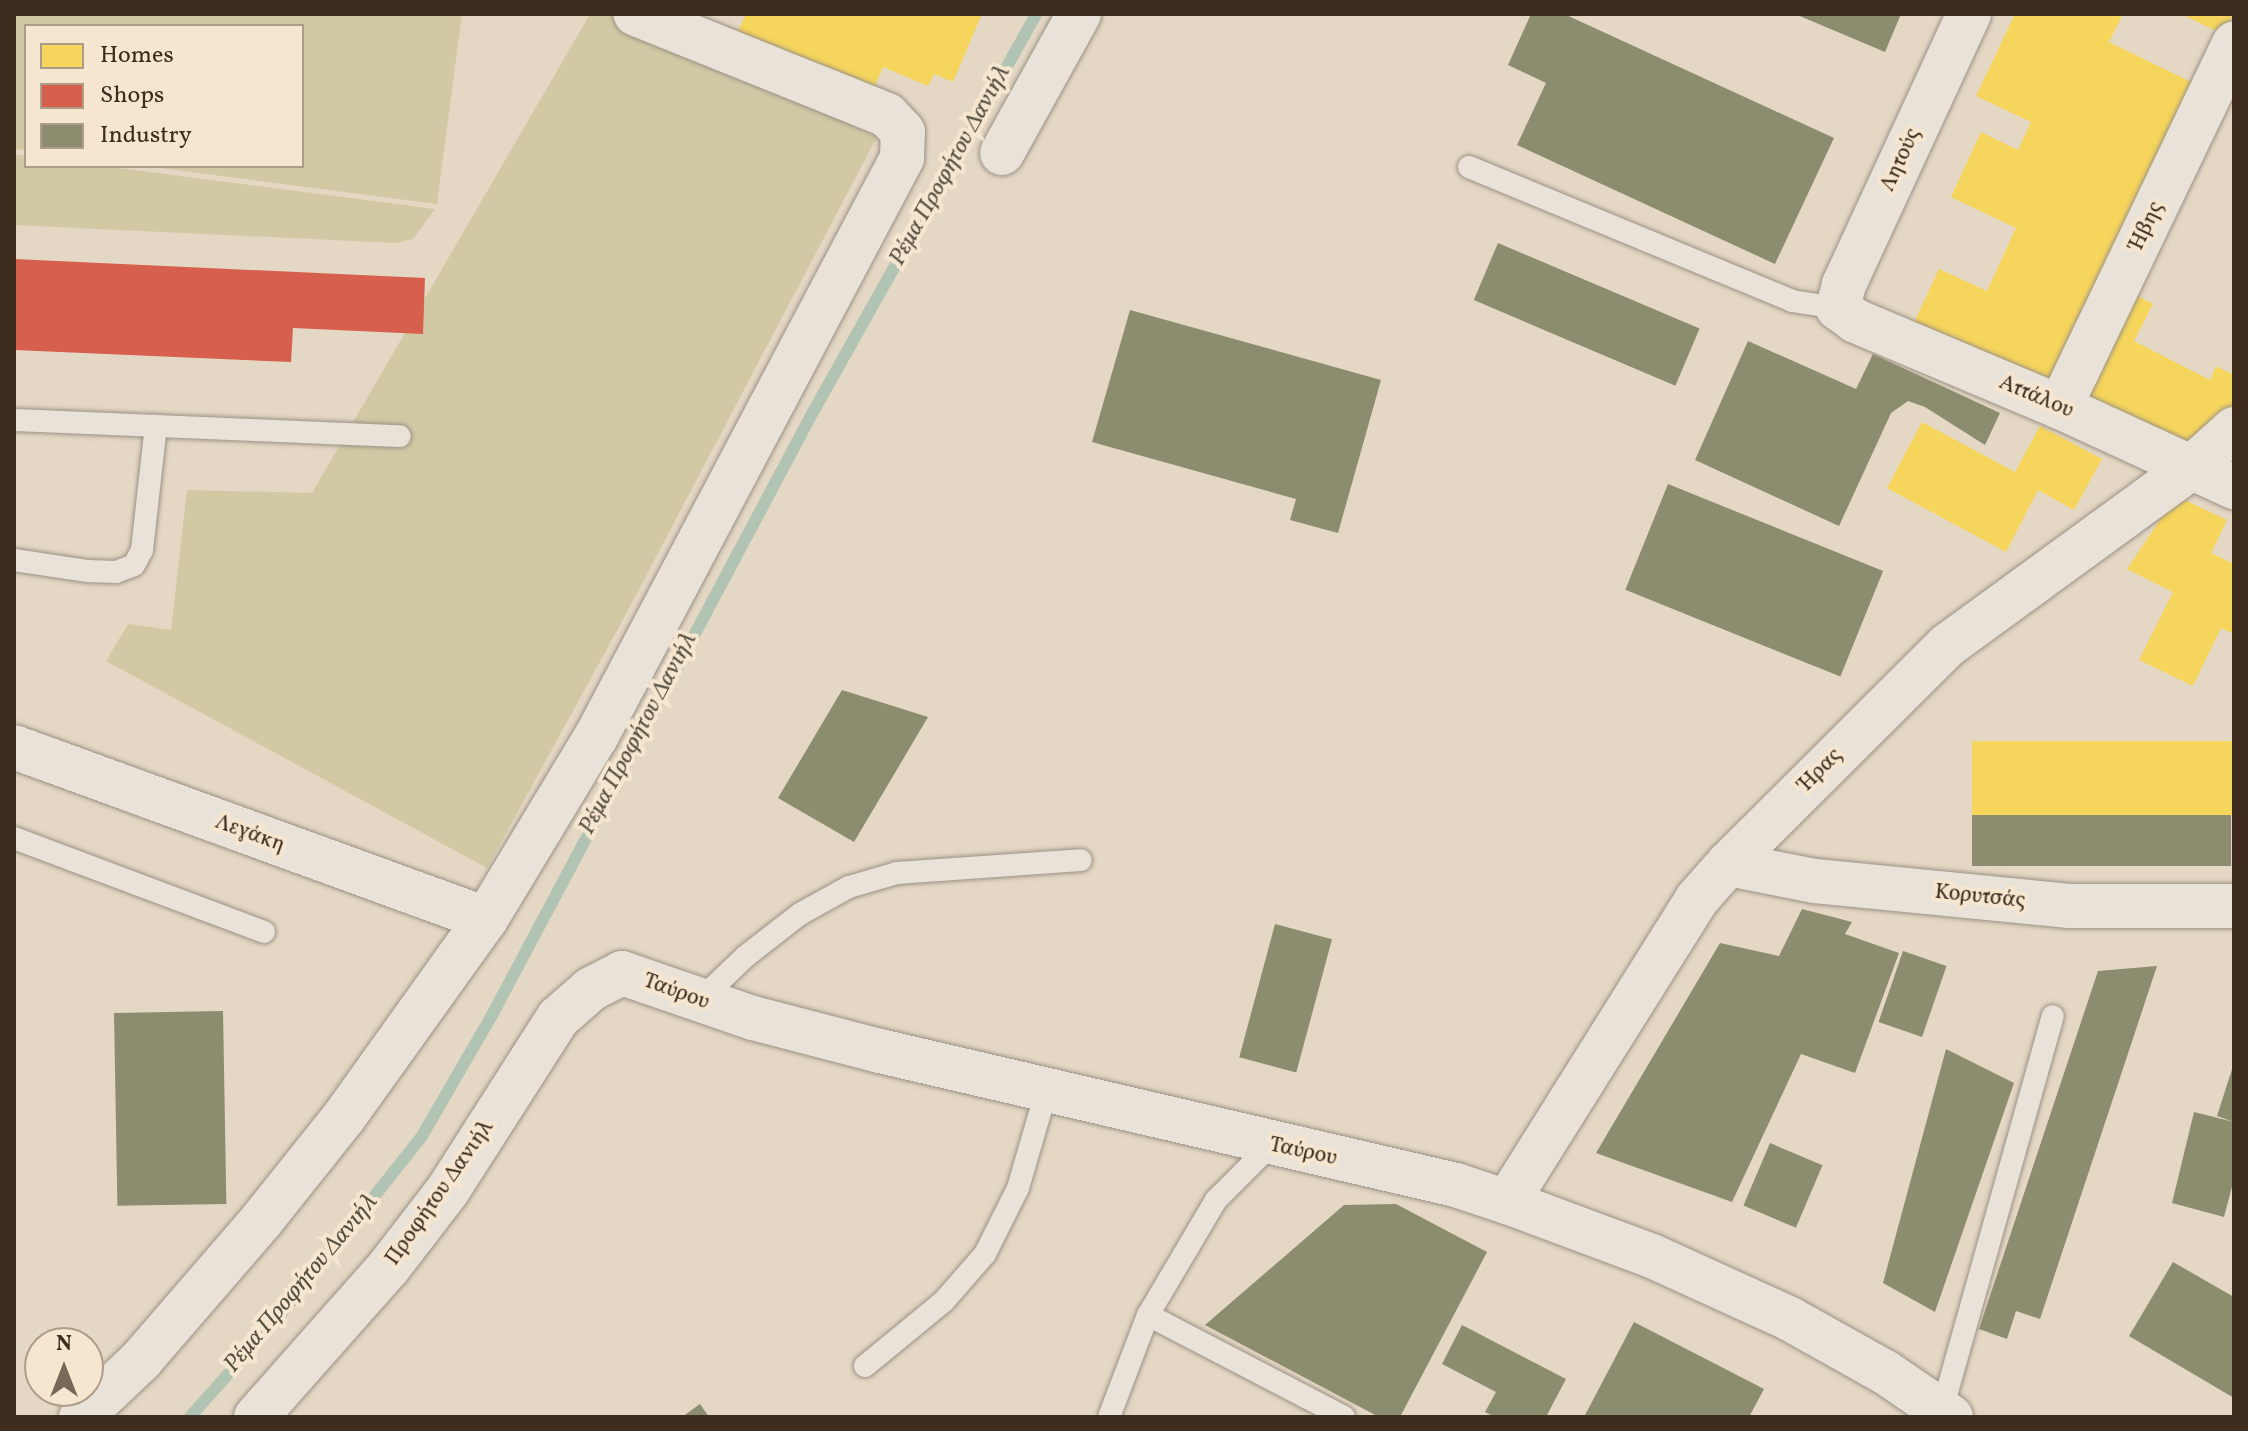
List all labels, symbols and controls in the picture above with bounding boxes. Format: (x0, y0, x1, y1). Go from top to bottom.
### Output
legend (24, 24, 304, 168)
text: Homes (100, 39, 174, 73)
water label: Ρέμα Προφήτου Δανιήλ (884, 61, 1018, 271)
text: Shops (100, 79, 164, 113)
text: Industry (100, 119, 192, 153)
street label: Λητούς (1875, 124, 1927, 196)
street label: Ήβης (2124, 197, 2170, 255)
street label: Αττάλου (1995, 370, 2077, 424)
water label: Ρέμα Προφήτου Δανιήλ (574, 628, 704, 840)
street label: Ήρας (1794, 743, 1848, 797)
street label: Λεγάκη (211, 809, 289, 859)
street label: Κορυτσάς (1933, 879, 2027, 915)
street label: Ταύρου (639, 968, 713, 1016)
street label: Προφήτου Δανιήλ (380, 1115, 500, 1271)
street label: Ταύρου (1267, 1132, 1339, 1172)
water label: Ρέμα Προφήτου Δανιήλ (219, 1189, 385, 1379)
north arrow (24, 1327, 104, 1407)
text: N (56, 1329, 72, 1360)

